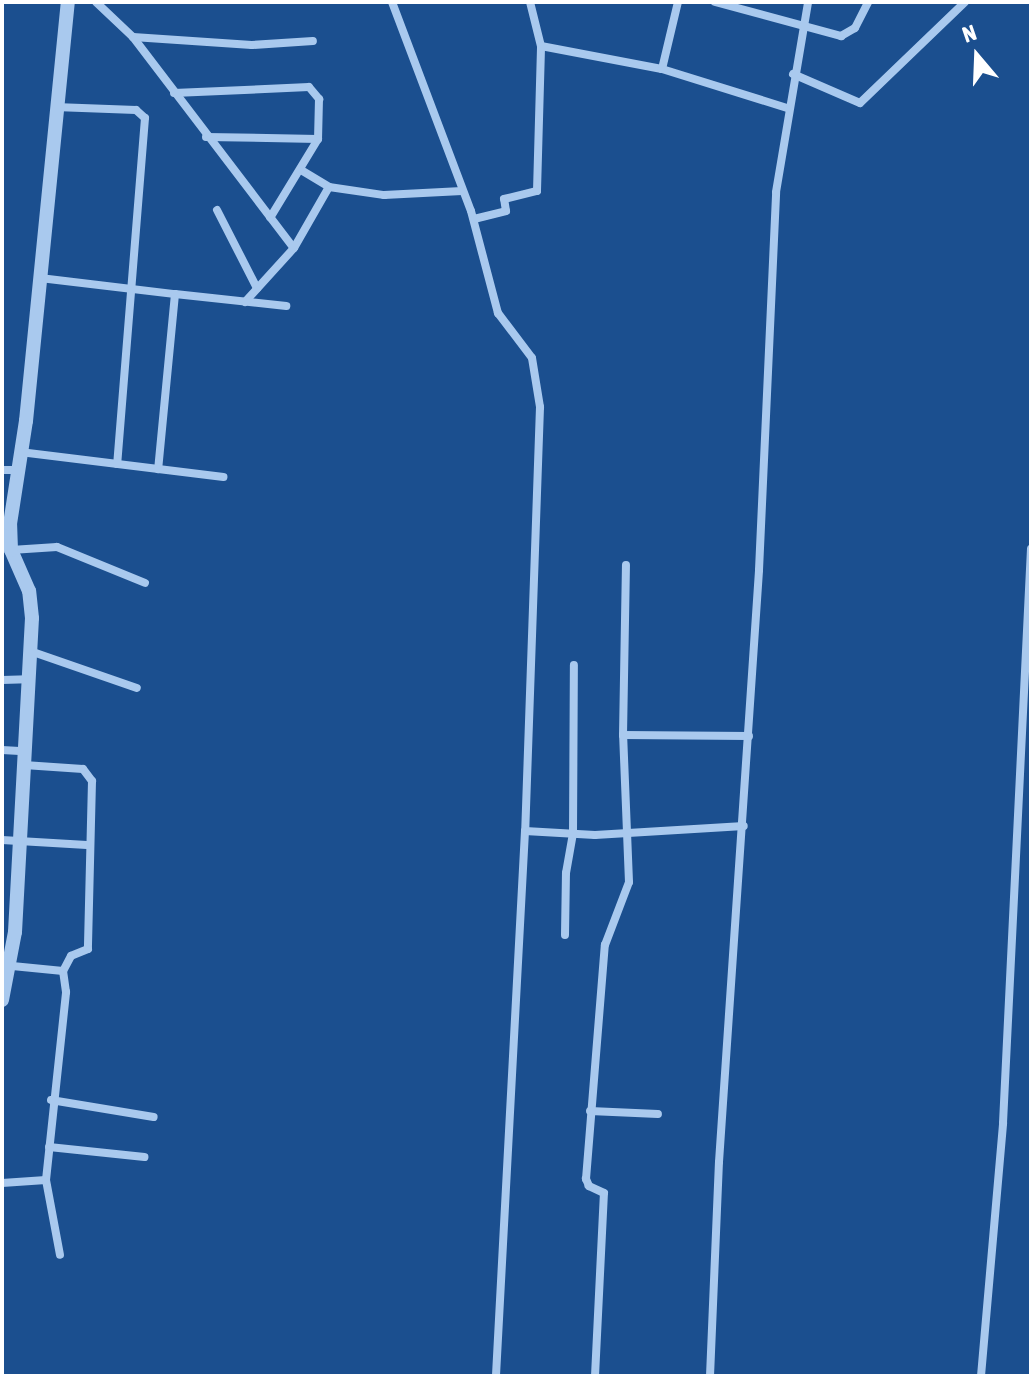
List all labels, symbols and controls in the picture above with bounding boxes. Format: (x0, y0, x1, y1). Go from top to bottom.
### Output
north arrow (937, 16, 1017, 96)
text: N (959, 19, 980, 48)

